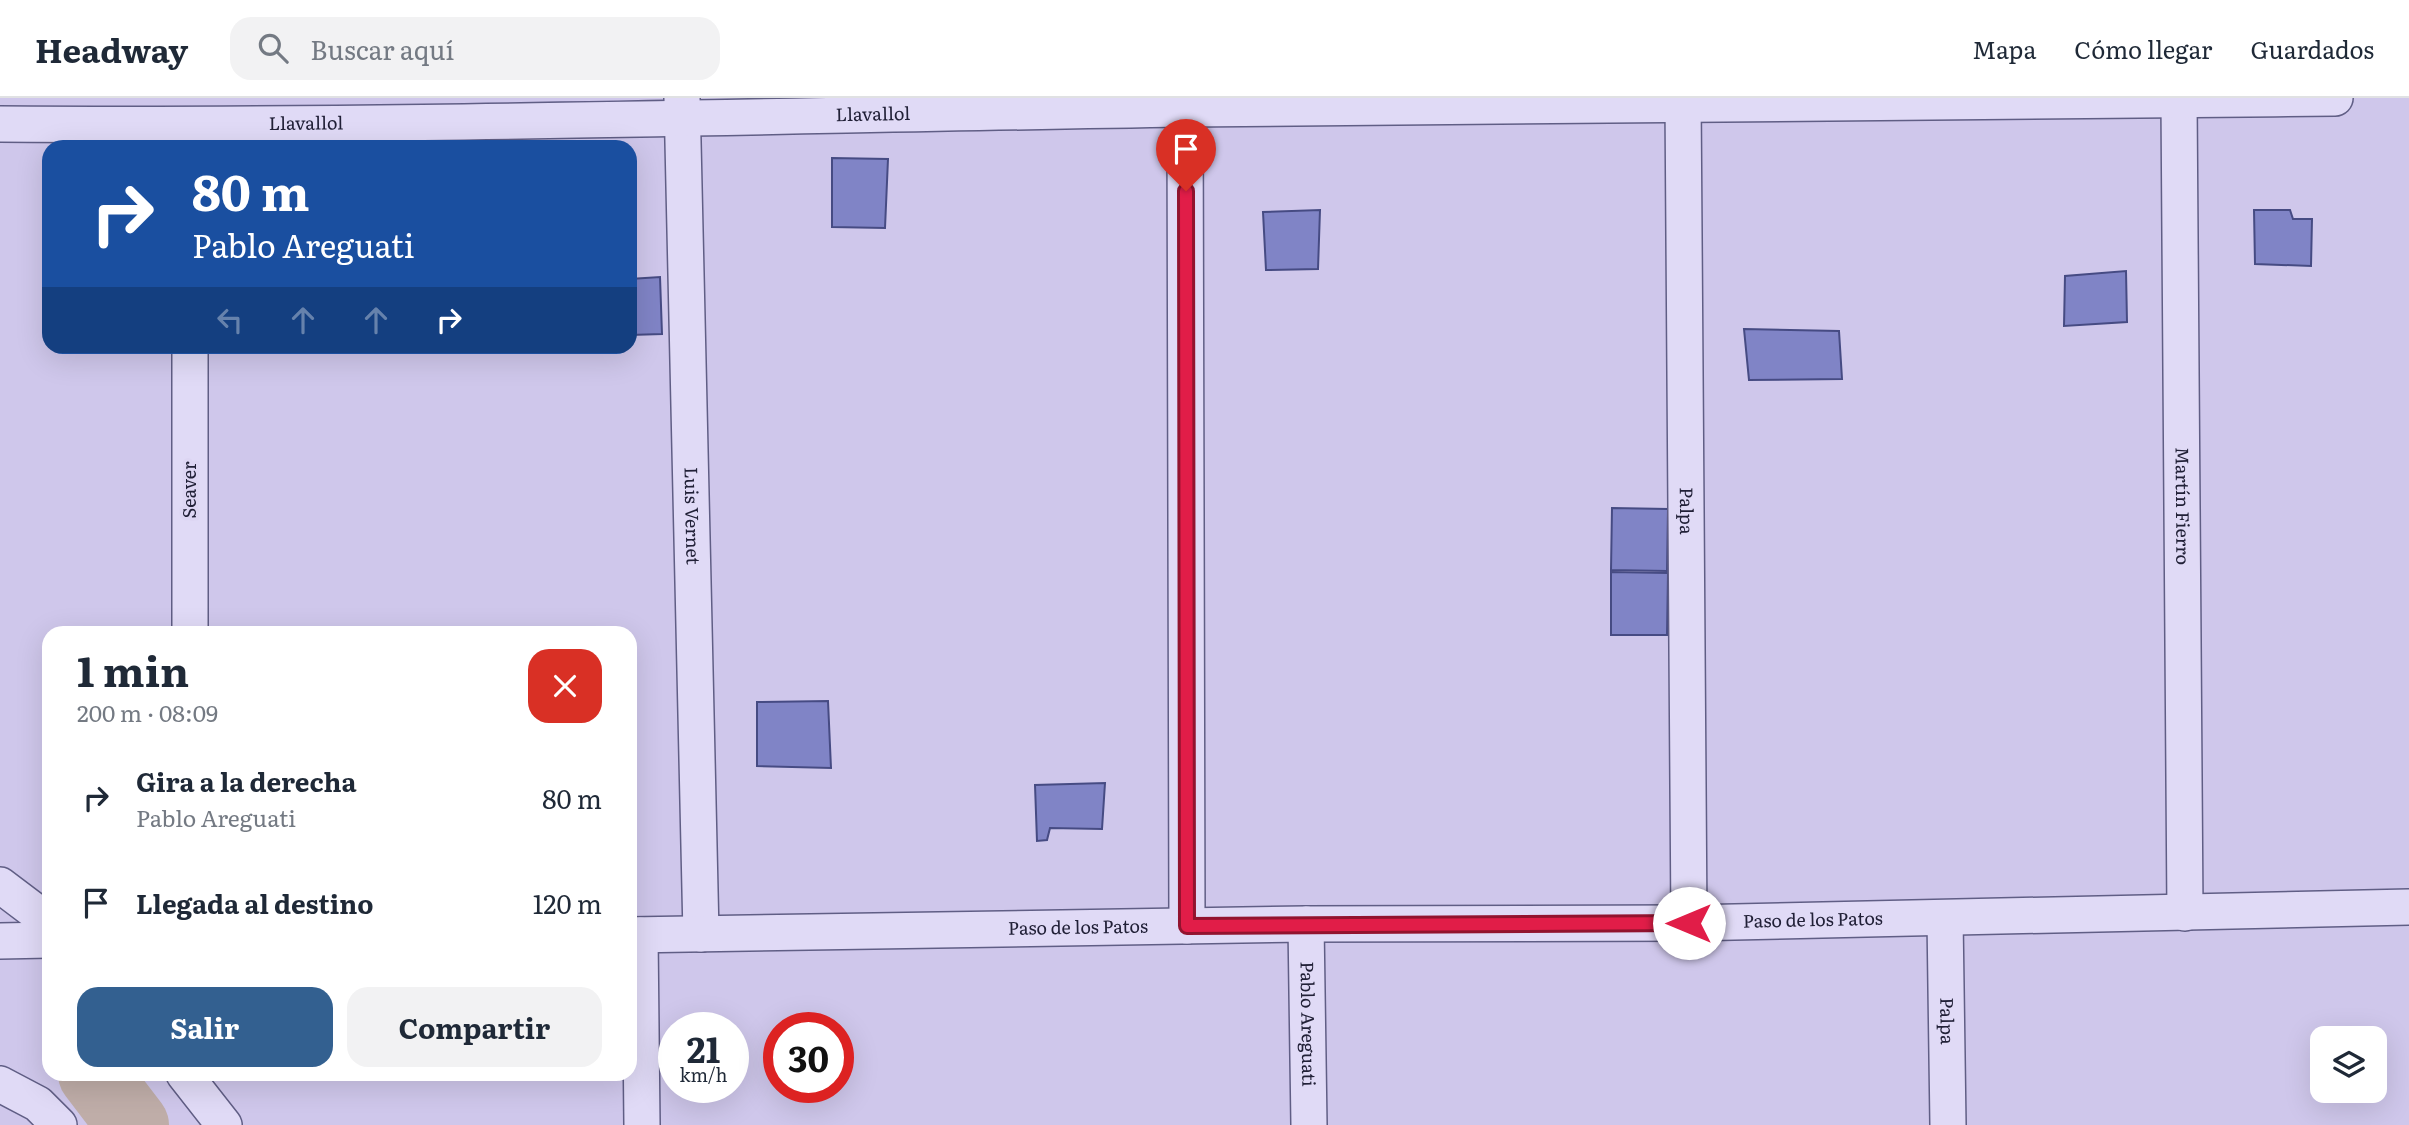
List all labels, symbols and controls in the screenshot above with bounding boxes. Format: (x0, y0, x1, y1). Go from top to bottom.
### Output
search box (230, 17, 720, 80)
text: Headway (35, 24, 188, 73)
icon: search (254, 29, 292, 67)
text: Buscar aquí (310, 29, 454, 68)
text: Mapa (1972, 31, 2036, 66)
text: Cómo llegar (2074, 31, 2212, 66)
text: Guardados (2250, 31, 2374, 66)
street label: Llavallol (835, 99, 910, 127)
street label: Llavallol (269, 108, 343, 136)
pin (1156, 119, 1216, 191)
icon: arrive (1167, 130, 1205, 168)
text: 80 m (192, 153, 310, 226)
icon: right (77, 168, 168, 259)
text: Pablo Areguati (192, 220, 414, 268)
icon: left (211, 301, 249, 339)
icon: ahead (284, 301, 322, 339)
icon: ahead (357, 301, 395, 339)
icon: right (430, 301, 468, 339)
street label: Martín Fierro (2170, 447, 2197, 565)
street label: Seaver (175, 461, 202, 518)
street label: Luis Vernet (678, 467, 708, 566)
street label: Palpa (1674, 487, 1701, 535)
text: 1 min (77, 638, 189, 700)
button: close (528, 649, 602, 723)
text: 200 m · 08:09 (77, 695, 218, 729)
text: Gira a la derecha (136, 761, 356, 800)
text: 80 m (542, 778, 602, 817)
icon: right (77, 779, 115, 817)
text: Pablo Areguati (136, 800, 296, 834)
text: Llegada al destino (136, 883, 373, 922)
text: 120 m (533, 883, 602, 922)
icon: arrive (77, 884, 115, 922)
position arrow (1652, 886, 1726, 960)
street label: Paso de los Patos (1743, 904, 1883, 934)
street label: Paso de los Patos (1008, 912, 1148, 941)
street label: Pablo Areguati (1295, 961, 1323, 1087)
button: Salir (77, 987, 333, 1067)
button: Compartir (347, 987, 602, 1067)
street label: Palpa (1934, 997, 1962, 1045)
speed limit sign: 30 (763, 1012, 854, 1103)
text: 21 (687, 1022, 720, 1074)
map controls (2310, 1026, 2387, 1103)
button: layers (2310, 1026, 2387, 1103)
text: km/h (680, 1061, 727, 1088)

